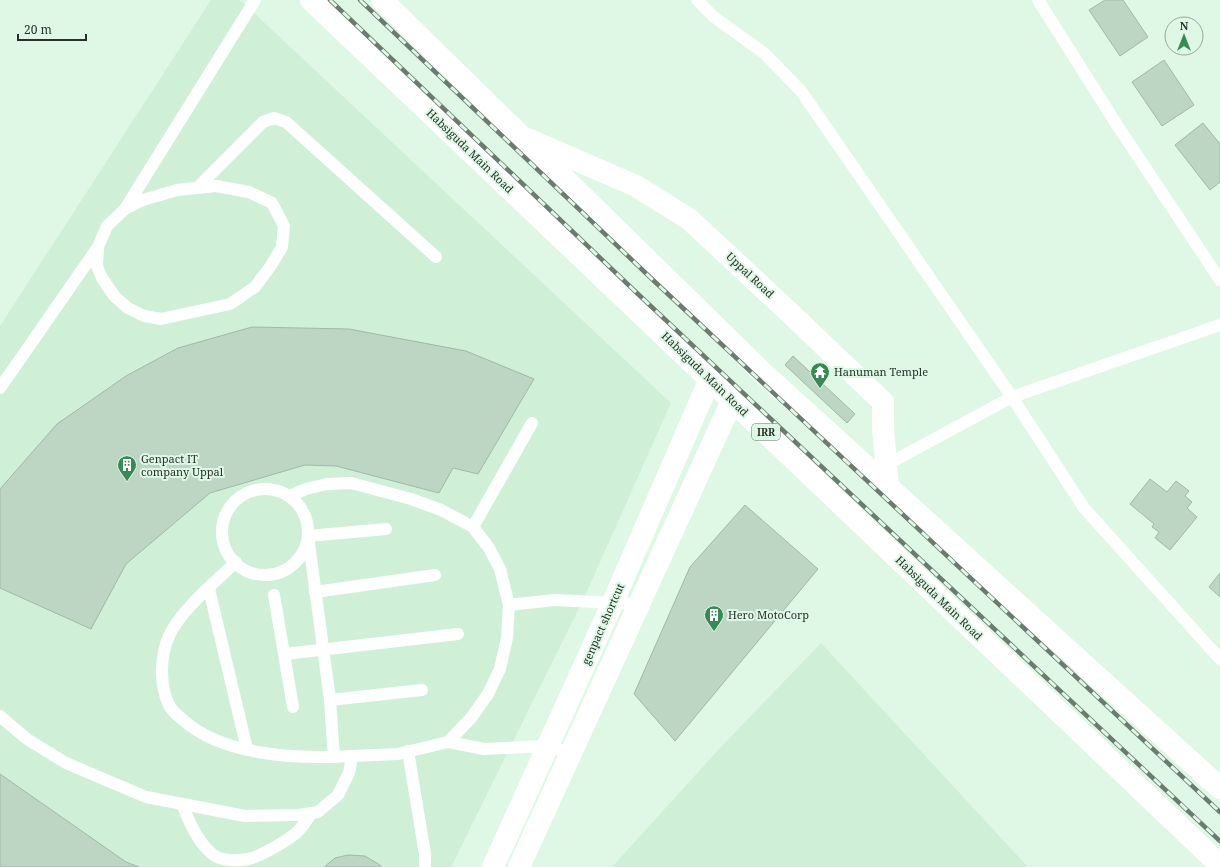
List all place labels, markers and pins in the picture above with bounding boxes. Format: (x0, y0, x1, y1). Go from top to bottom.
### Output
temple icon: Hanuman Temple (809, 361, 831, 389)
place label: Hanuman Temple (834, 364, 928, 379)
place label: Genpact IT company Uppal (141, 451, 224, 479)
building icon: Genpact IT company Uppal (116, 454, 138, 482)
building icon: Hero MotoCorp (703, 604, 725, 632)
place label: Hero MotoCorp (728, 607, 809, 622)

